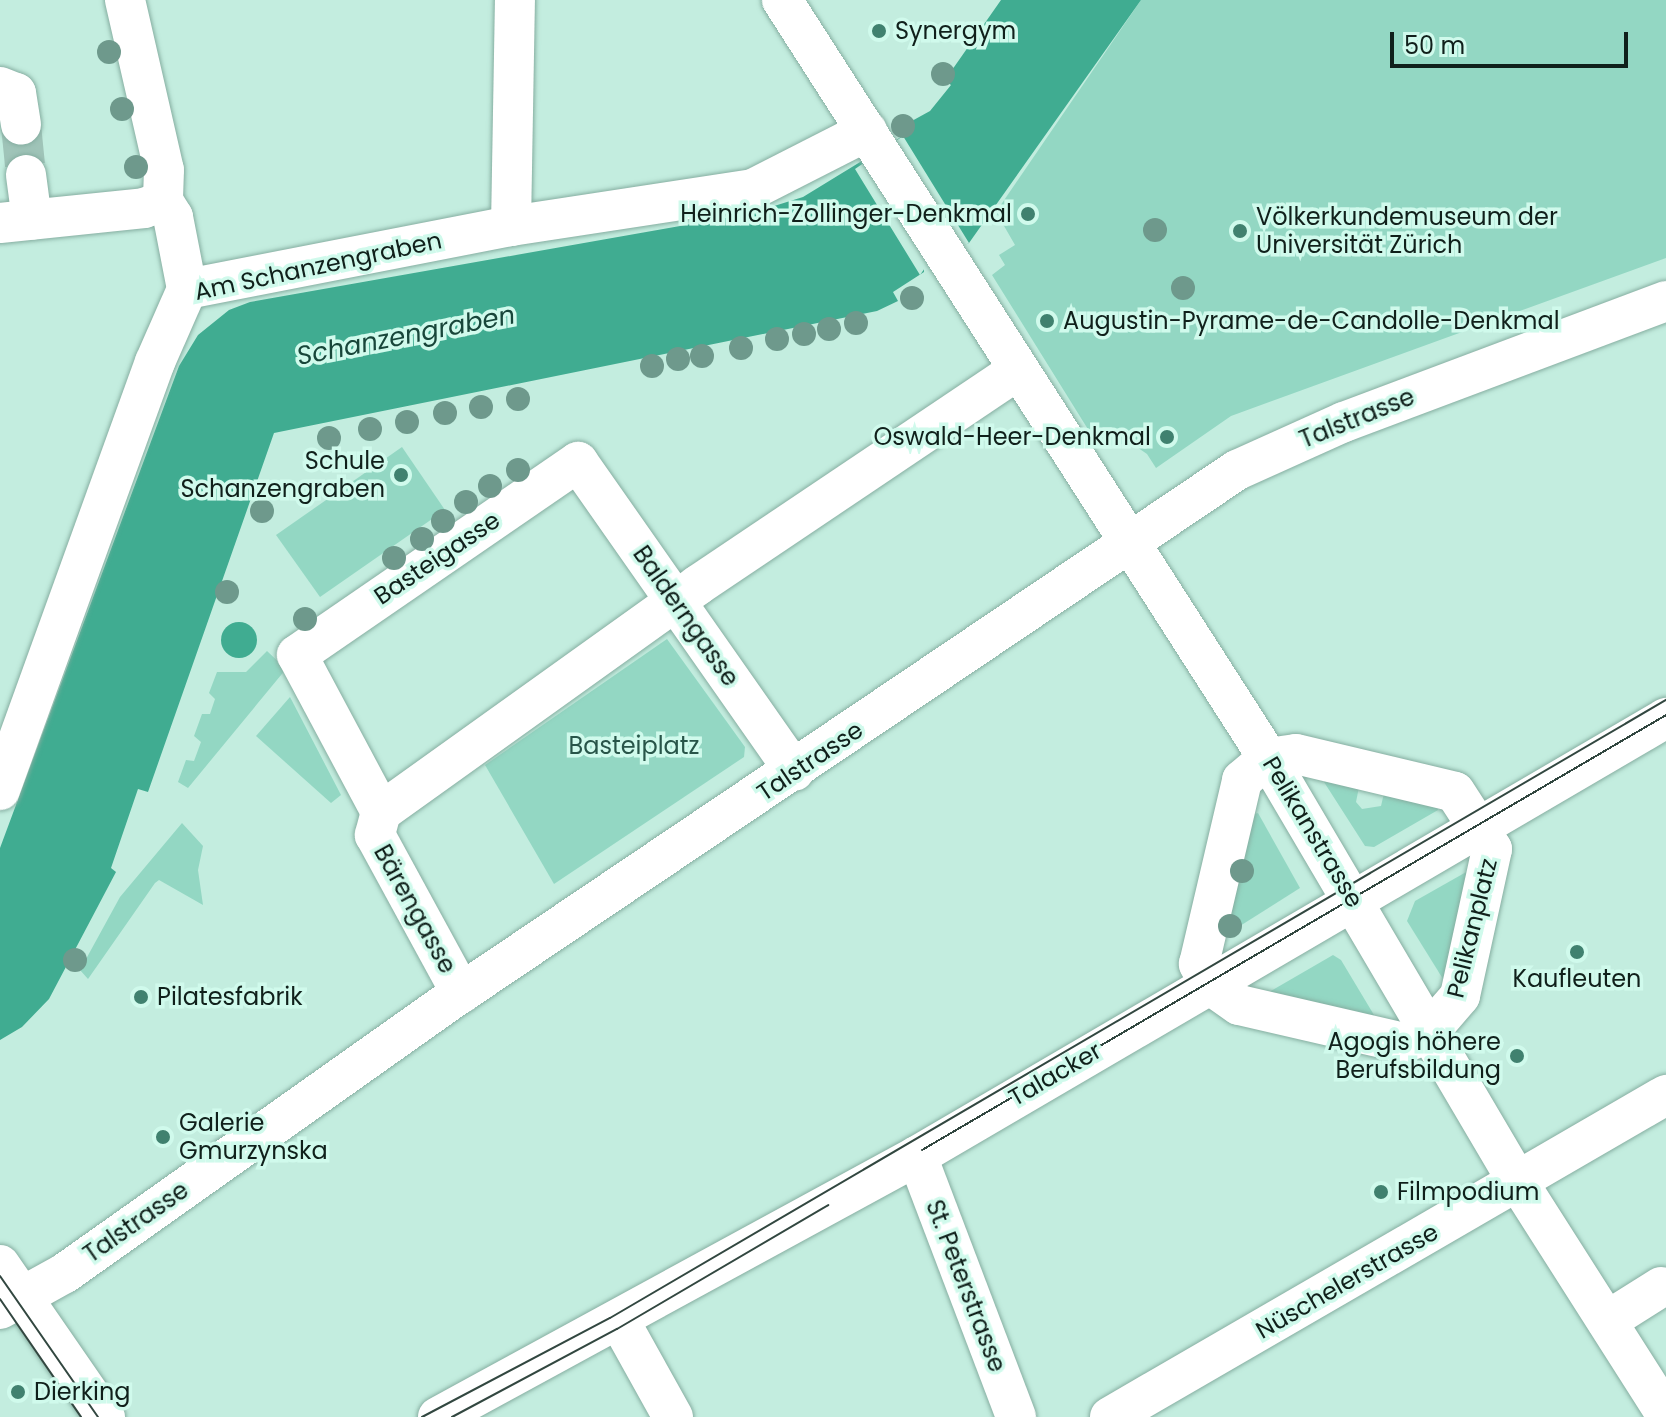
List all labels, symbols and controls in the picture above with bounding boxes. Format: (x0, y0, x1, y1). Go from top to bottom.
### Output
scale bar (1394, 16, 1632, 66)
place label: Synergym (895, 17, 1016, 45)
marker: Synergym (870, 22, 888, 40)
text: 50 m (1404, 29, 1465, 62)
place label: Heinrich-Zollinger-Denkmal (680, 200, 1012, 228)
place label: Völkerkundemuseum der Universität Zürich (1256, 203, 1558, 259)
marker: Heinrich-Zollinger-Denkmal (1019, 205, 1037, 223)
marker: Völkerkundemuseum der Universität Zürich (1231, 222, 1249, 240)
street label: Am Schanzengraben (192, 226, 444, 306)
water label: Schanzengraben (294, 300, 518, 372)
place label: Augustin-Pyrame-de-Candolle-Denkmal (1063, 307, 1560, 335)
marker: Augustin-Pyrame-de-Candolle-Denkmal (1038, 312, 1056, 330)
street label: Talstrasse (1295, 382, 1419, 454)
place label: Oswald-Heer-Denkmal (873, 423, 1151, 451)
marker: Oswald-Heer-Denkmal (1158, 428, 1176, 446)
place label: Schule Schanzengraben (180, 447, 385, 503)
marker: Schule Schanzengraben (392, 466, 410, 484)
street label: Basteigasse (369, 505, 505, 611)
street label: Balderngasse (627, 540, 745, 692)
street label: Talstrasse (752, 715, 868, 807)
park label: Basteiplatz (569, 732, 699, 760)
street label: Pelikanstrasse (1257, 751, 1369, 913)
street label: Bärengasse (368, 840, 462, 978)
street label: Pelikanplatz (1441, 855, 1503, 1001)
marker: Kaufleuten (1568, 943, 1586, 961)
place label: Kaufleuten (1513, 965, 1641, 993)
place label: Pilatesfabrik (157, 983, 303, 1011)
marker: Pilatesfabrik (132, 988, 150, 1006)
place label: Agogis höhere Berufsbildung (1327, 1028, 1501, 1084)
street label: Talacker (1004, 1036, 1106, 1112)
marker: Agogis höhere Berufsbildung (1508, 1047, 1526, 1065)
place label: Galerie Gmurzynska (179, 1109, 328, 1165)
marker: Galerie Gmurzynska (154, 1128, 172, 1146)
street label: Talstrasse (78, 1175, 194, 1269)
place label: Filmpodium (1397, 1178, 1539, 1206)
marker: Filmpodium (1372, 1183, 1390, 1201)
street label: St. Peterstrasse (920, 1196, 1012, 1376)
street label: Nüschelerstrasse (1251, 1217, 1443, 1345)
place label: Dierking (34, 1378, 131, 1406)
marker: Dierking (9, 1383, 27, 1401)

